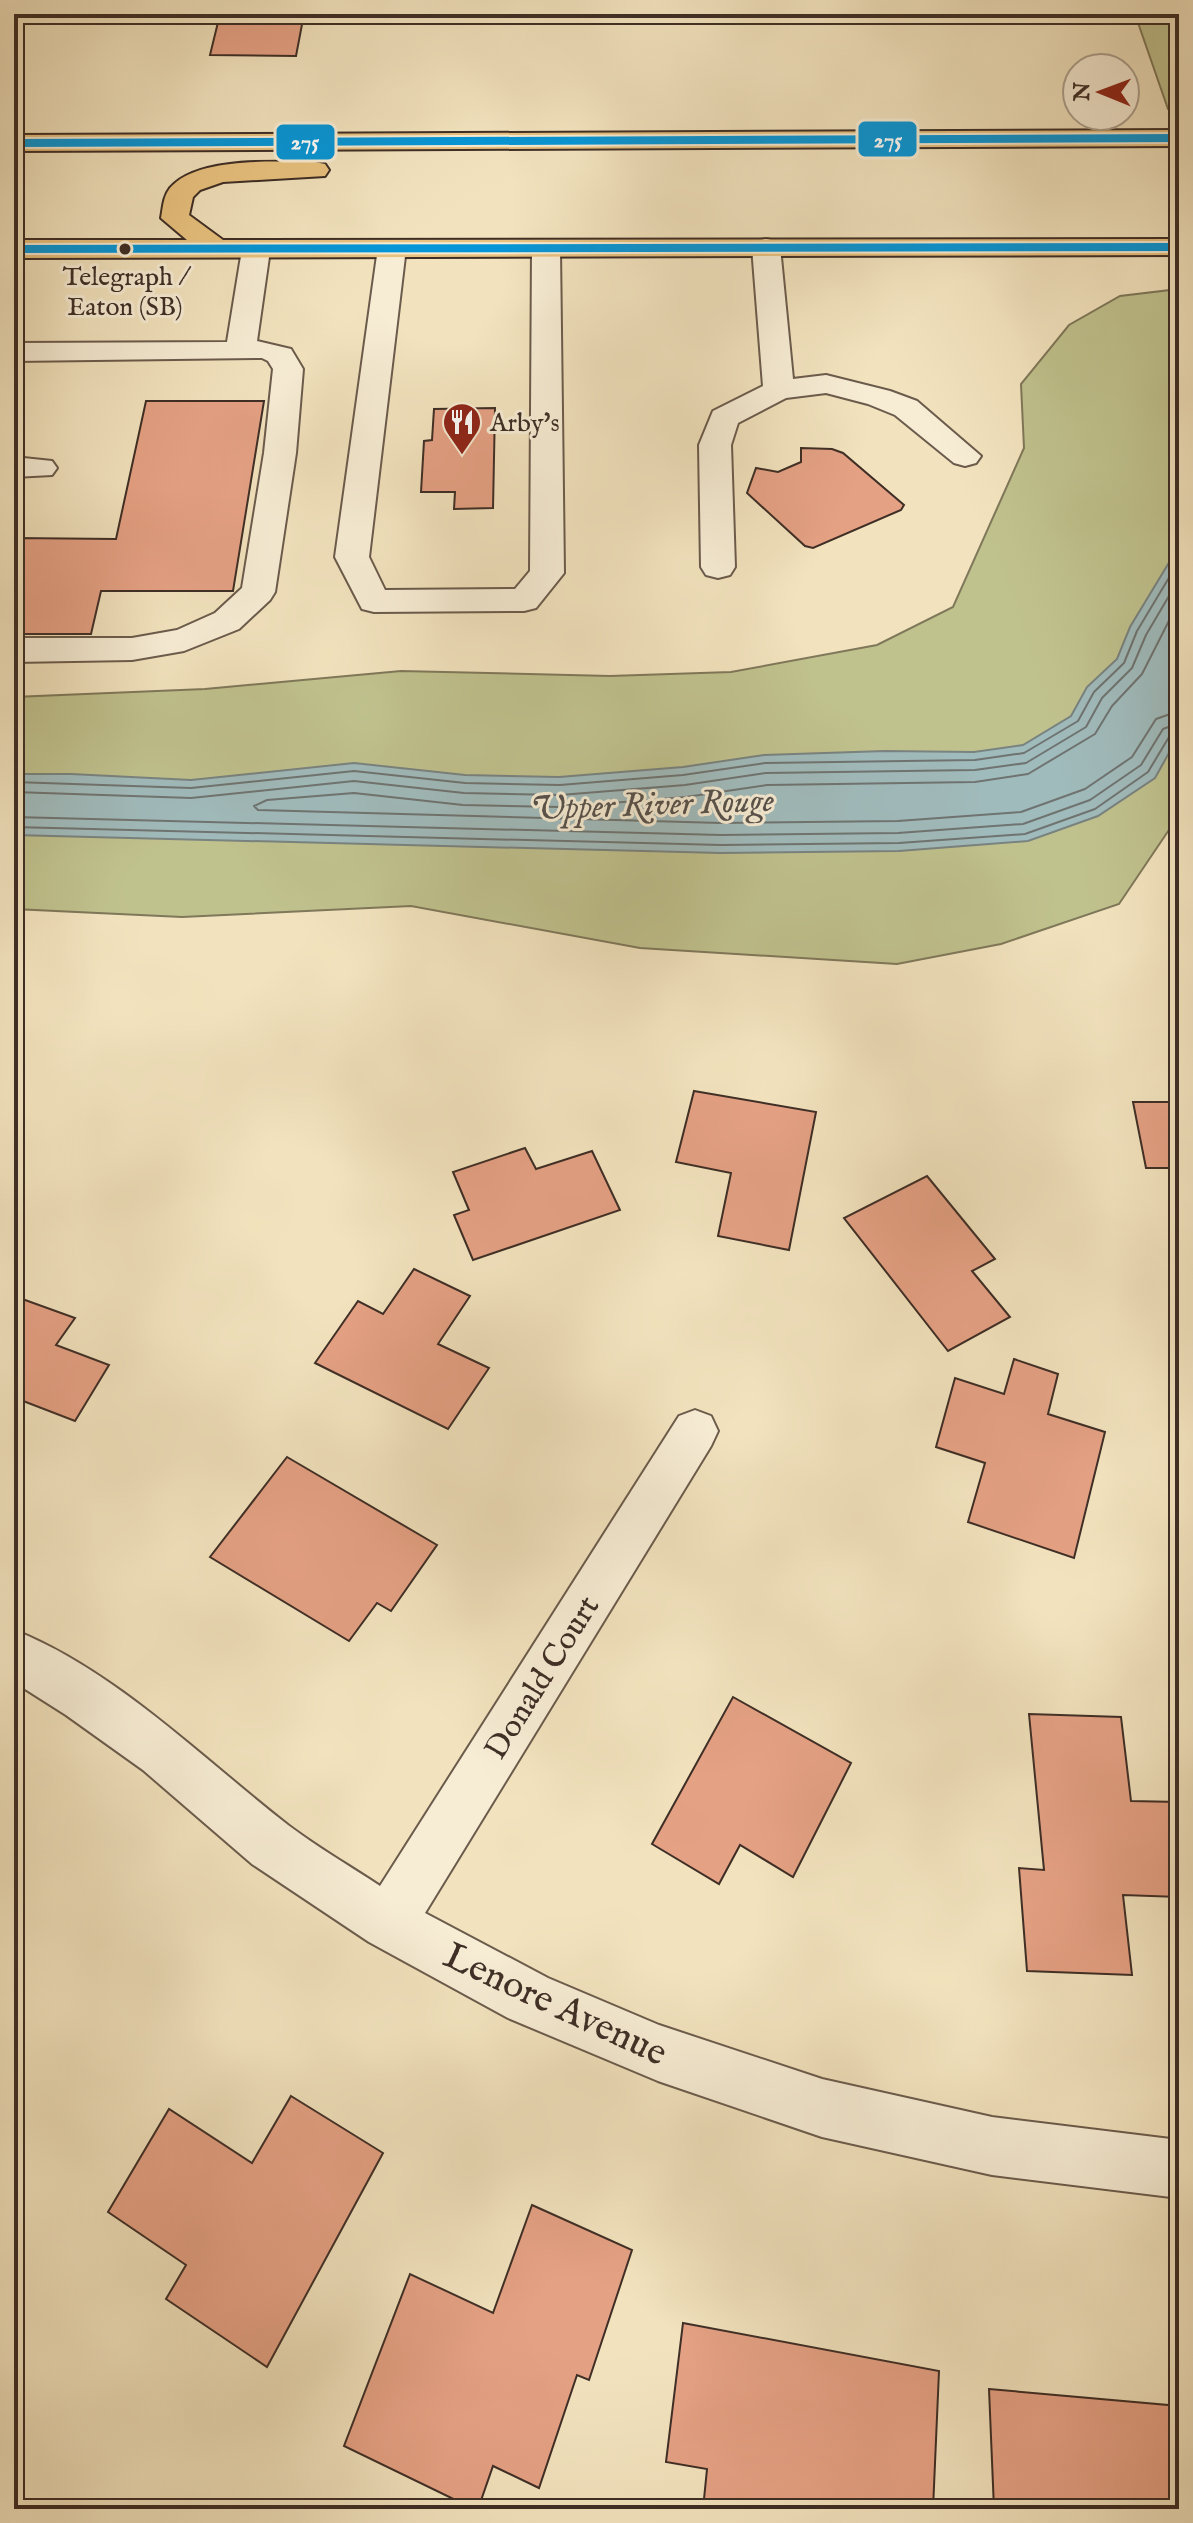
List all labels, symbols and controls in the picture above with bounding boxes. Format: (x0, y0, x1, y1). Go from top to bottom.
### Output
north arrow (1061, 52, 1141, 132)
text: N (1069, 82, 1097, 102)
line badge: 275 (857, 120, 918, 158)
line badge: 275 (275, 123, 336, 161)
text: 275 (874, 127, 902, 155)
text: 275 (291, 129, 319, 157)
marker: Telegraph / Eaton (SB) (117, 241, 133, 257)
place label: Telegraph / Eaton (SB) (63, 261, 192, 324)
restaurant icon: Arby's (441, 401, 483, 456)
place label: Arby's (489, 407, 560, 440)
water label: Upper River Rouge (530, 780, 775, 831)
street label: Donald Court (477, 1589, 610, 1768)
street label: Lenore Avenue (435, 1933, 674, 2078)

